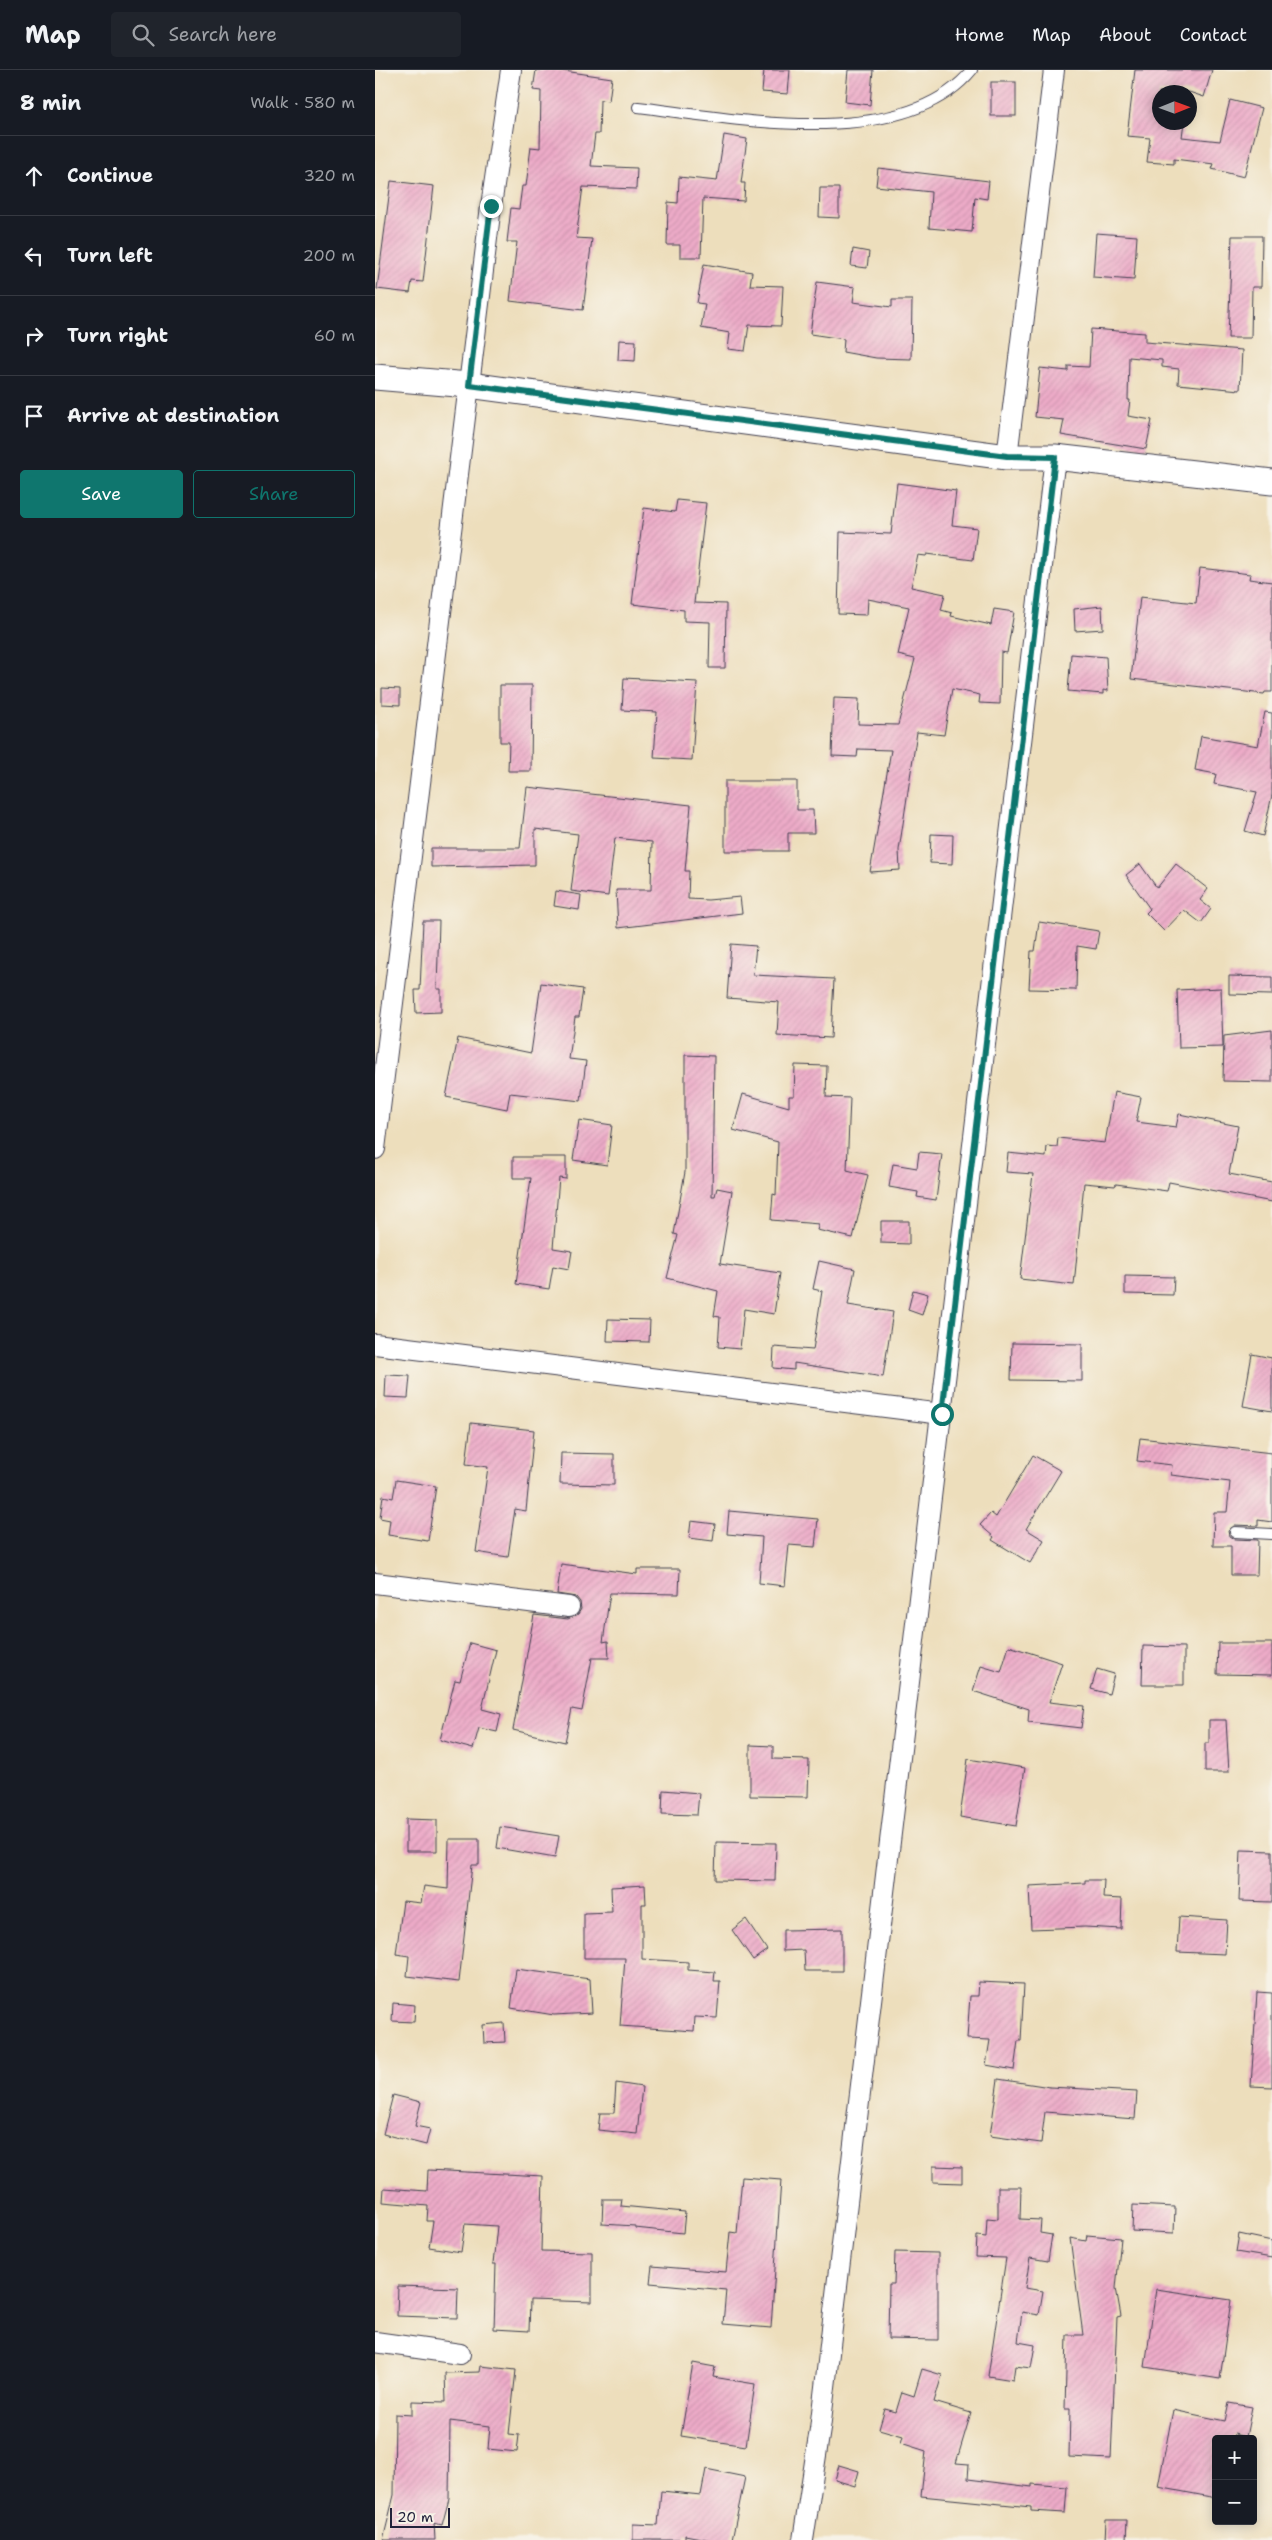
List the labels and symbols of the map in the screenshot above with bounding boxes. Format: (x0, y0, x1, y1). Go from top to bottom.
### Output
north arrow (1152, 85, 1197, 130)
route end (480, 195, 503, 218)
route start (931, 1403, 954, 1426)
scale bar (390, 2505, 450, 2528)

